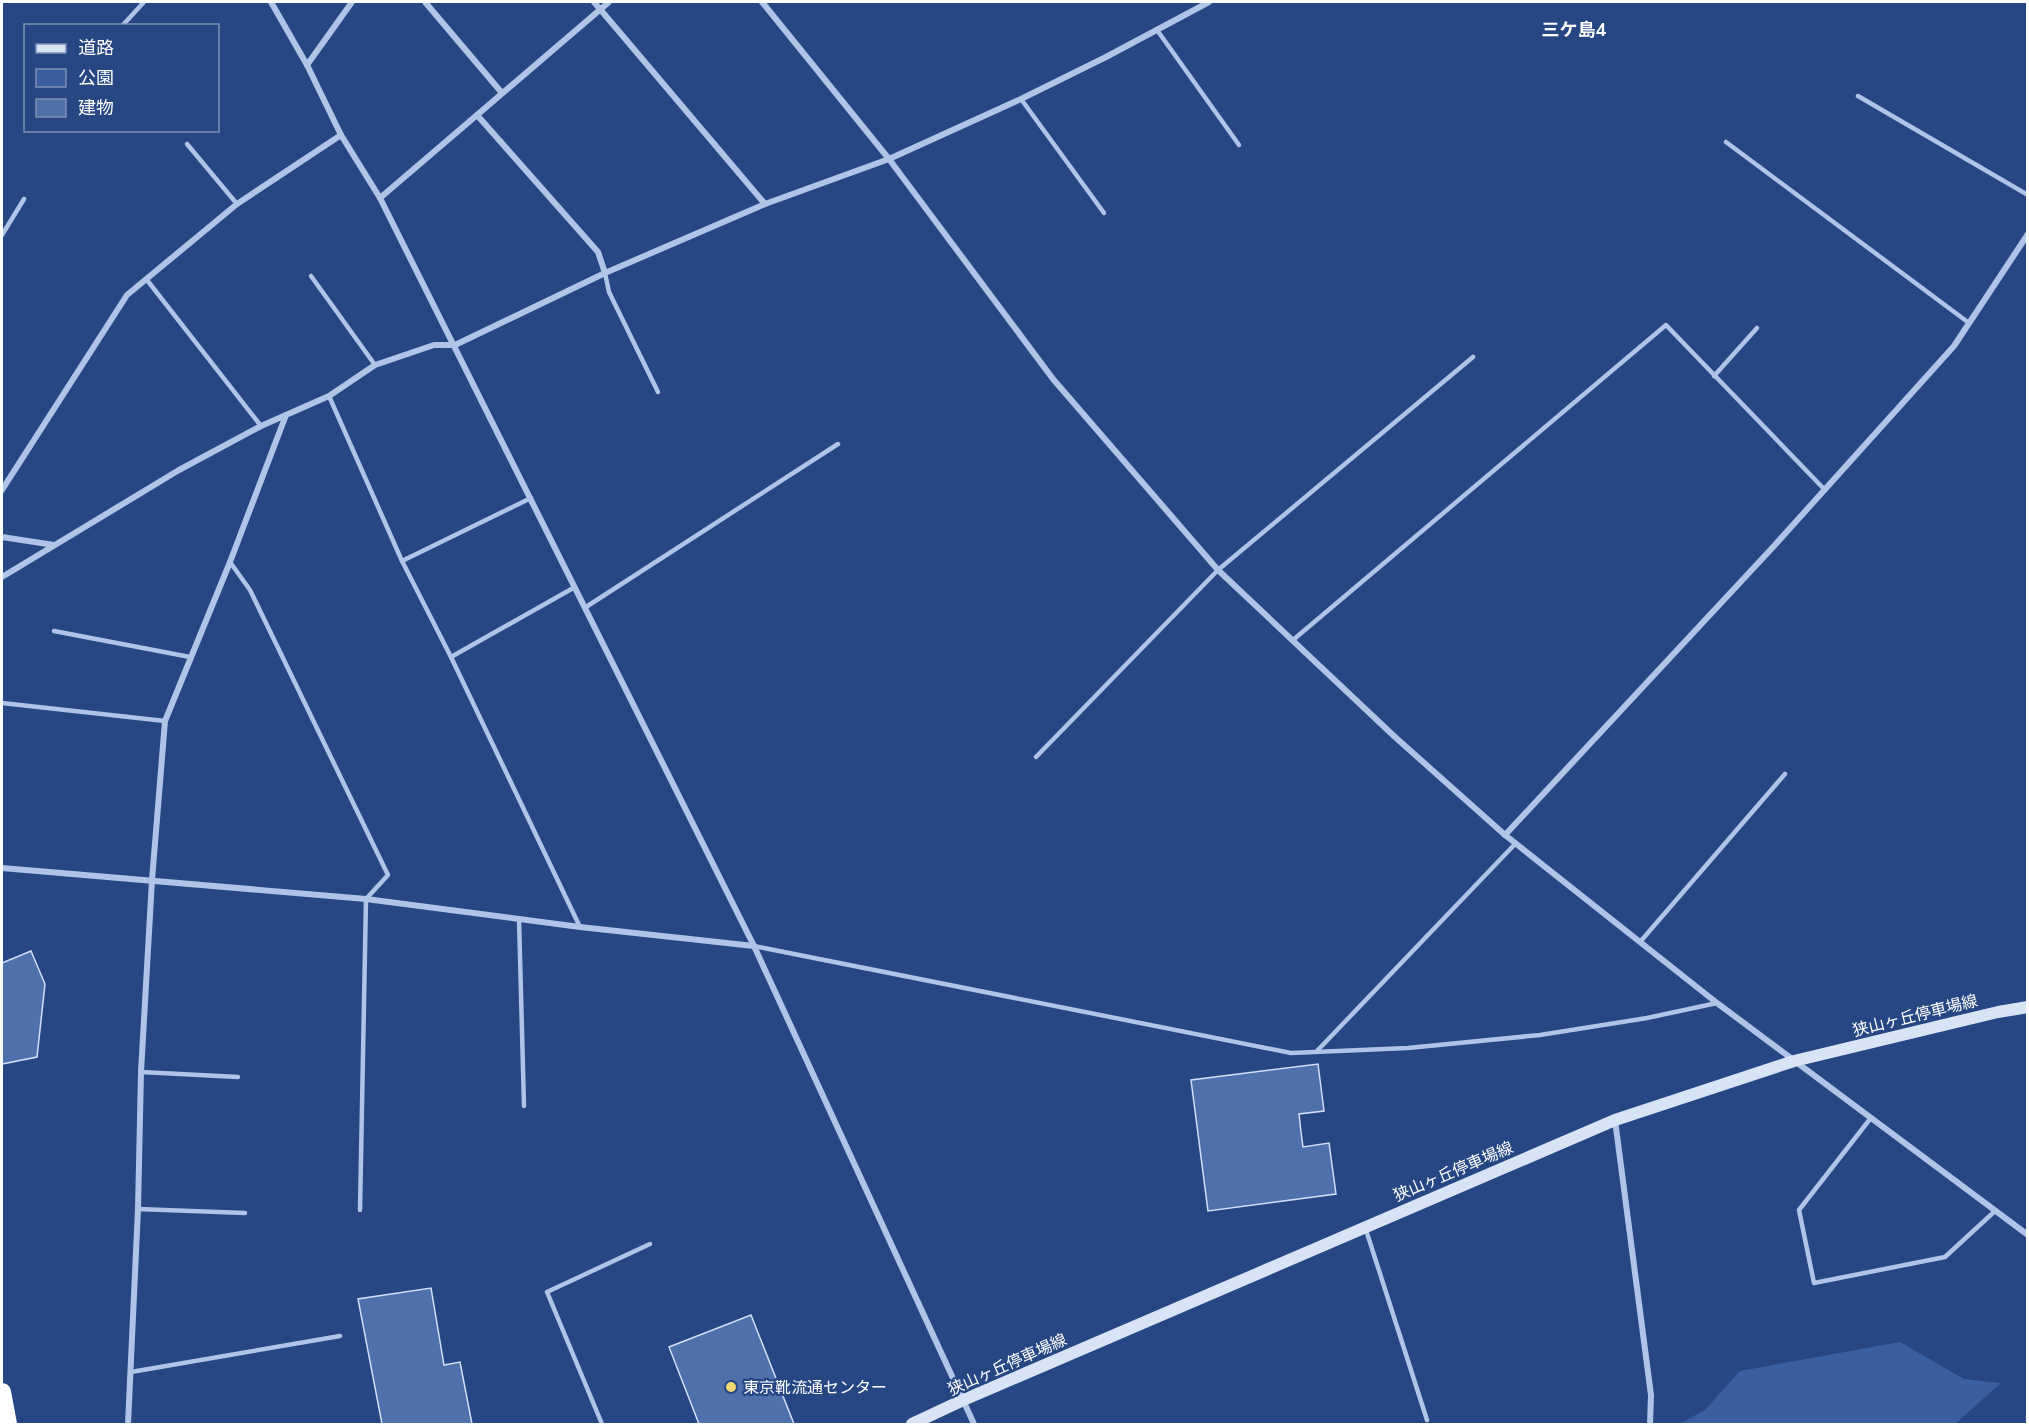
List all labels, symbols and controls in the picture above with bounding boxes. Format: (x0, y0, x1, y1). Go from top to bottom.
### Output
district label: 三ケ島4 (1542, 18, 1607, 42)
legend (24, 24, 219, 132)
text: 道路 (78, 36, 114, 60)
text: 公園 (78, 66, 114, 90)
text: 建物 (78, 96, 114, 120)
street label: 狭山ヶ丘停車場線 (1850, 990, 1980, 1042)
street label: 狭山ヶ丘停車場線 (1390, 1137, 1517, 1207)
street label: 狭山ヶ丘停車場線 (944, 1329, 1070, 1401)
place label: 東京靴流通センター (743, 1377, 887, 1399)
marker: 東京靴流通センター (724, 1380, 738, 1394)

